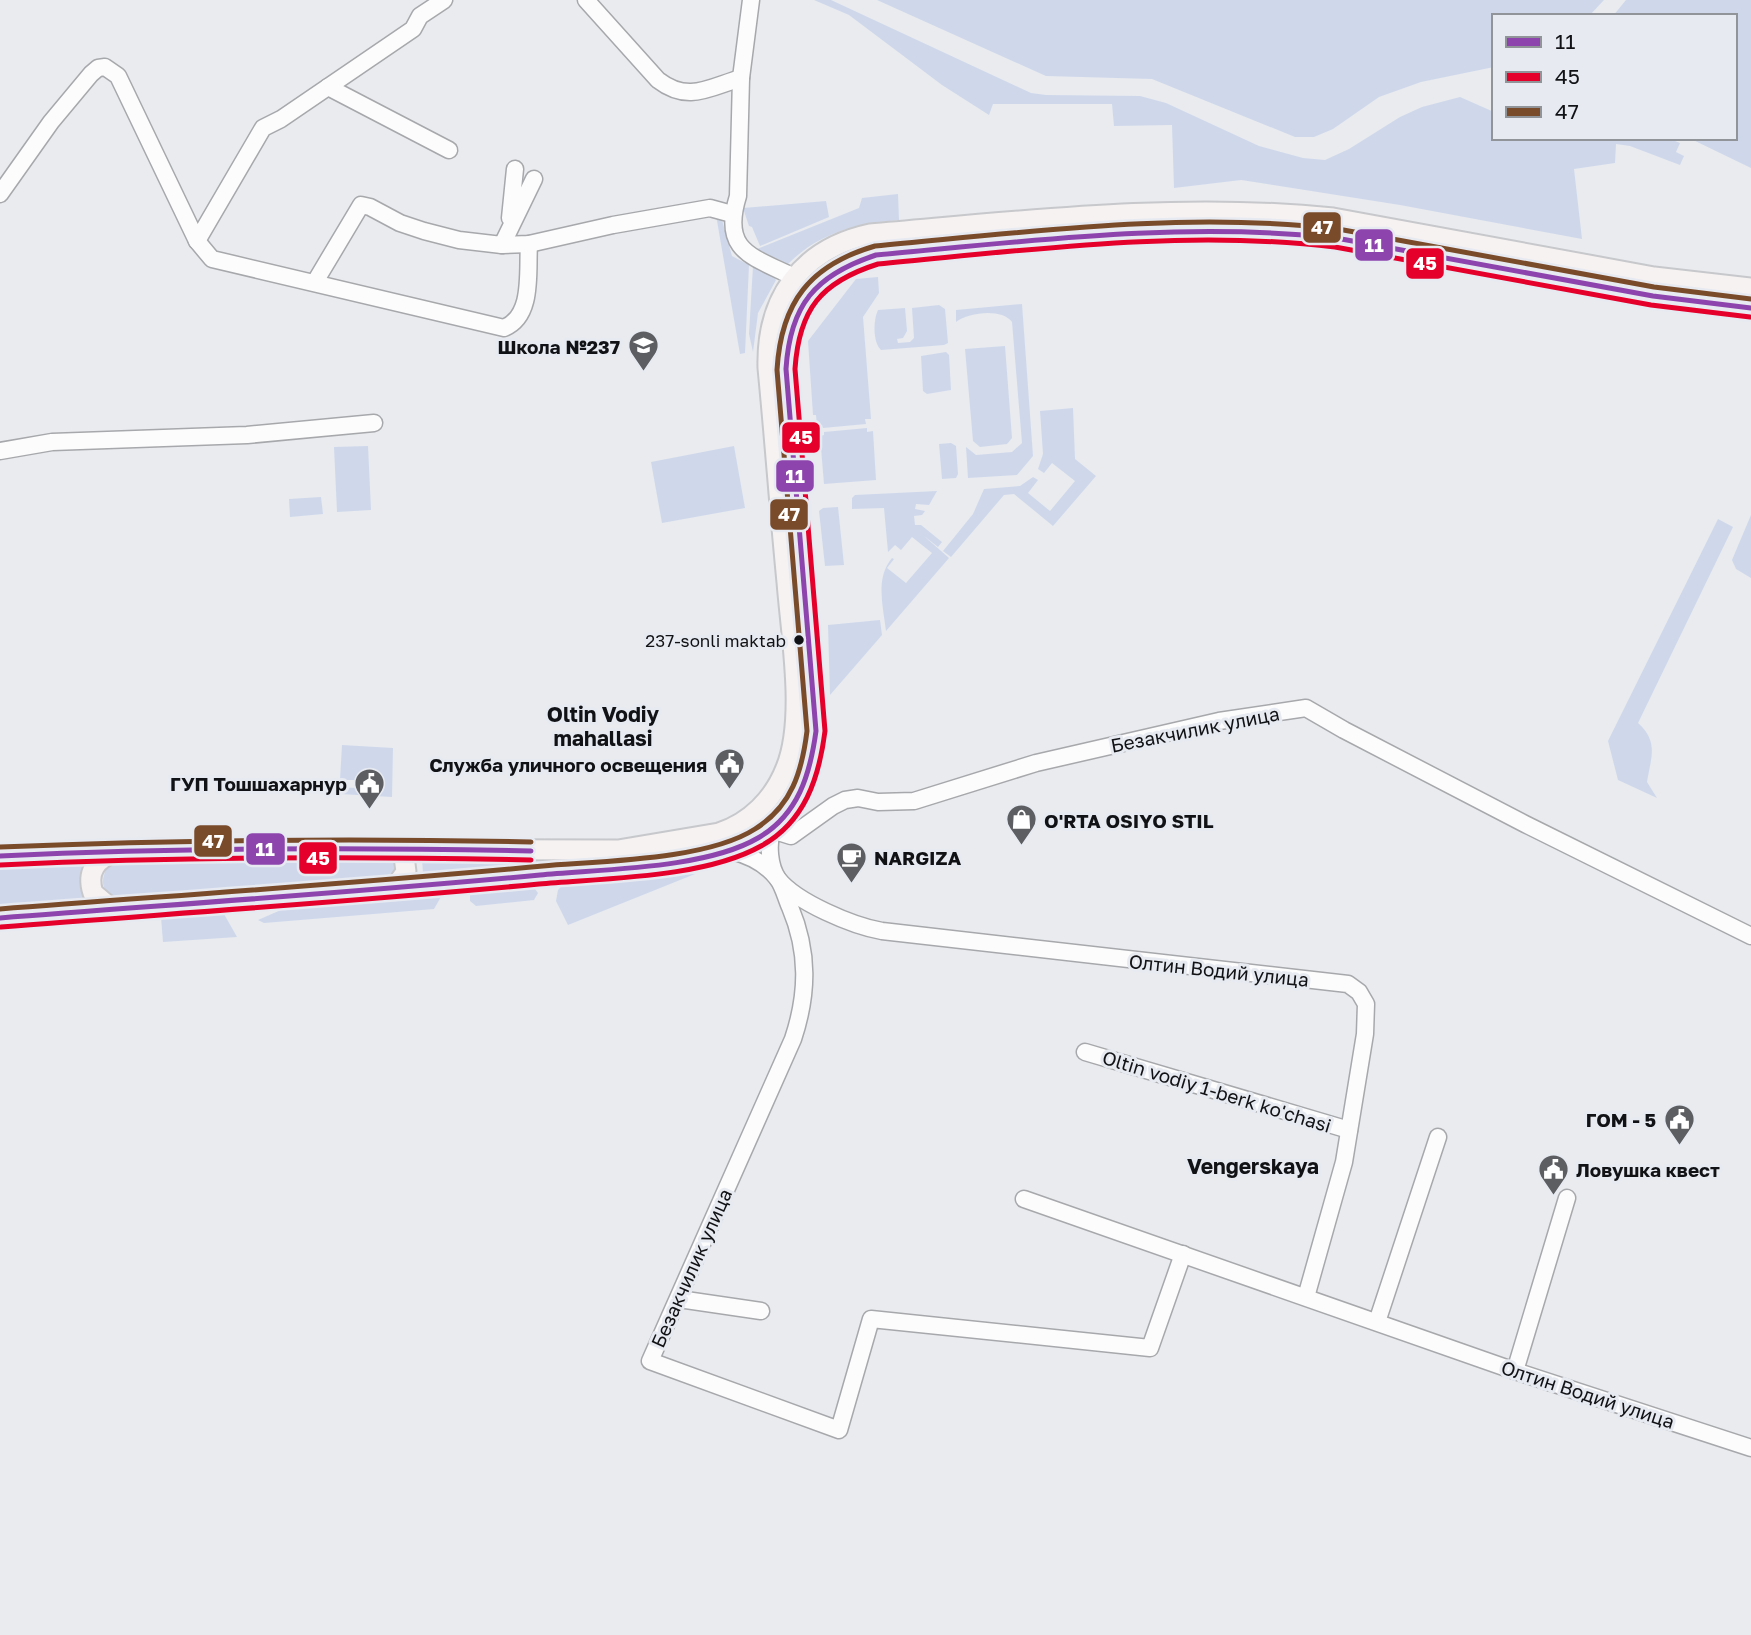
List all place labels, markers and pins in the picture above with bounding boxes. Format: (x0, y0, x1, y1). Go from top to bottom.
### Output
school or university icon: Школа №237 (626, 329, 660, 373)
place label: Школа №237 (497, 335, 620, 358)
place label: 237-sonli maktab (645, 630, 786, 651)
marker: 237-sonli maktab (792, 633, 806, 647)
public building icon: Служба уличного освещения (713, 747, 747, 791)
place label: Служба уличного освещения (429, 753, 707, 776)
public building icon: ГУП Тошшахарнур (353, 766, 387, 810)
place label: ГУП Тошшахарнур (170, 772, 347, 795)
shop icon: O'RTA OSIYO STIL (1004, 803, 1038, 847)
place label: O'RTA OSIYO STIL (1044, 809, 1214, 832)
cafe icon: NARGIZA (834, 840, 868, 884)
place label: NARGIZA (874, 846, 962, 869)
public building icon: ГОМ - 5 (1662, 1102, 1696, 1146)
place label: ГОМ - 5 (1586, 1108, 1656, 1131)
public building icon: Ловушка квест (1536, 1152, 1570, 1196)
place label: Ловушка квест (1576, 1158, 1720, 1181)

